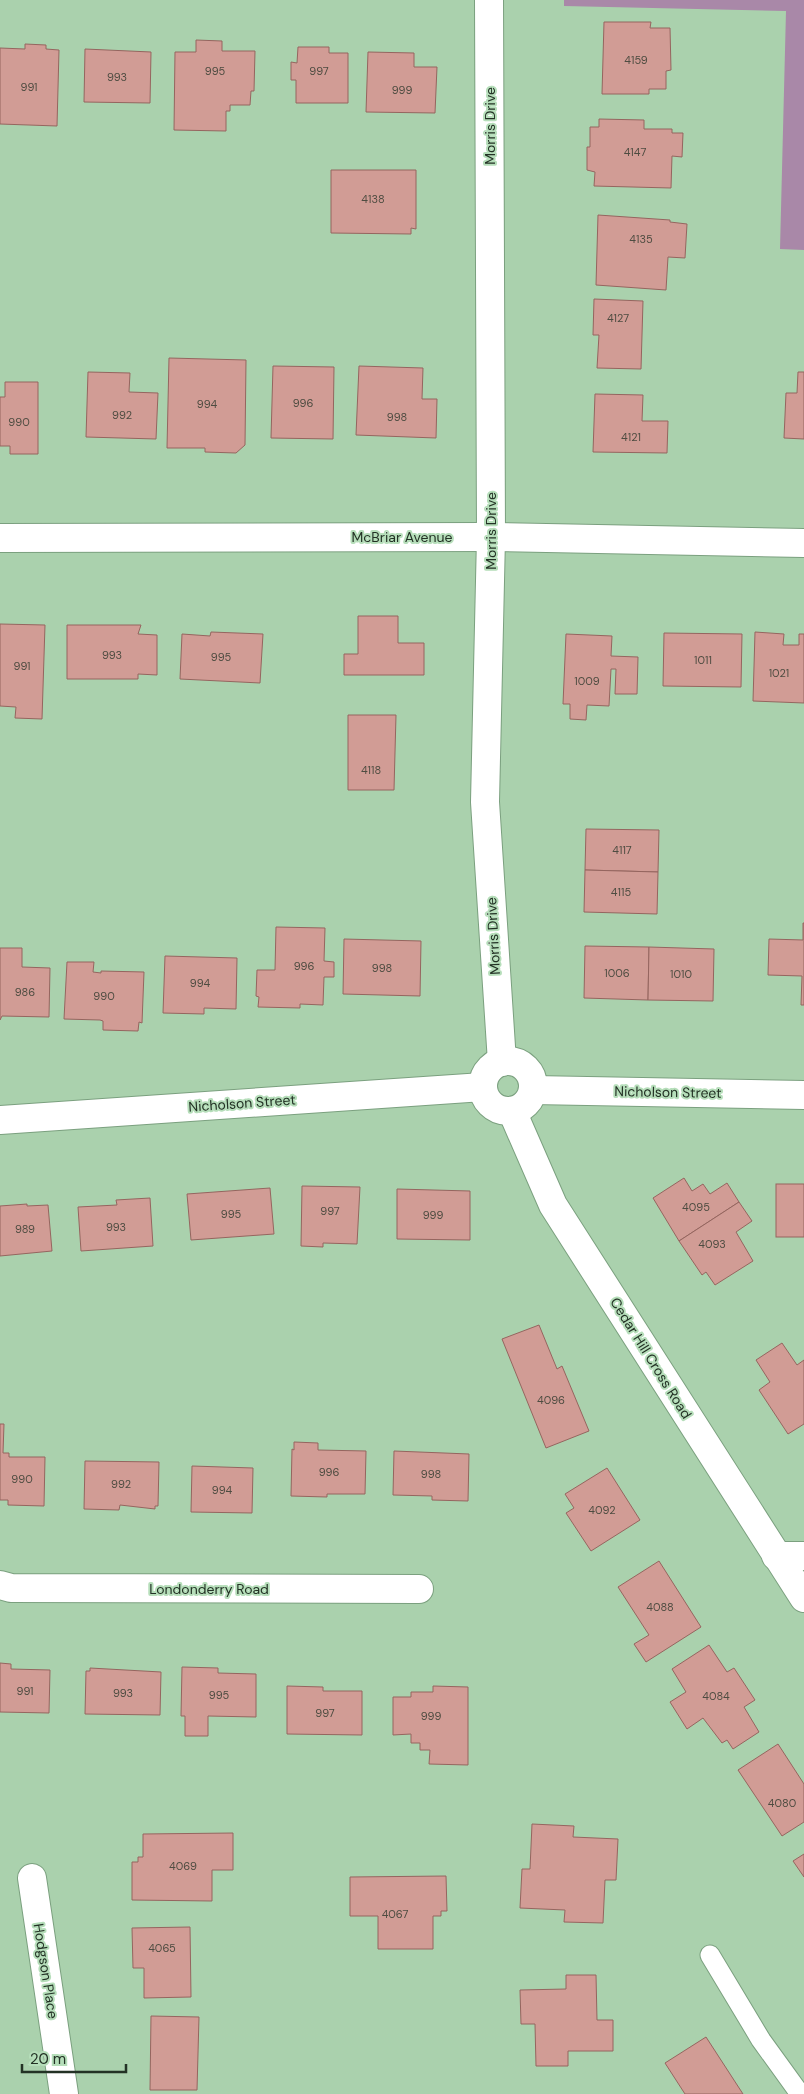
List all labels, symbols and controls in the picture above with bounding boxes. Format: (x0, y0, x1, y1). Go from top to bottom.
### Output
house number: 4159 (624, 53, 648, 67)
house number: 995 (205, 64, 226, 78)
house number: 997 (309, 64, 329, 78)
house number: 993 (107, 70, 127, 84)
house number: 991 (20, 80, 38, 94)
house number: 999 (392, 83, 412, 97)
street label: Morris Drive (481, 87, 499, 165)
house number: 4147 (624, 145, 646, 159)
house number: 4138 (361, 192, 385, 206)
house number: 4135 (629, 232, 653, 246)
house number: 4127 (607, 311, 629, 325)
house number: 996 (293, 396, 313, 410)
house number: 994 (197, 397, 218, 411)
house number: 992 (112, 408, 132, 422)
house number: 998 (387, 410, 407, 424)
house number: 990 (8, 415, 30, 429)
house number: 4121 (621, 430, 641, 444)
street label: Morris Drive (482, 492, 500, 570)
street label: McBriar Avenue (352, 528, 452, 546)
house number: 993 (102, 648, 122, 662)
house number: 995 (211, 650, 232, 664)
house number: 1011 (694, 653, 712, 667)
house number: 991 (13, 659, 31, 673)
house number: 1021 (769, 666, 789, 680)
house number: 1009 (574, 674, 600, 688)
house number: 4118 (361, 763, 381, 777)
house number: 4117 (612, 843, 632, 857)
house number: 4115 (611, 885, 631, 899)
street label: Morris Drive (482, 897, 504, 975)
house number: 996 (294, 959, 314, 973)
house number: 998 (372, 961, 392, 975)
house number: 1006 (604, 966, 630, 980)
house number: 1010 (670, 967, 692, 981)
house number: 994 (190, 976, 211, 990)
house number: 986 (15, 985, 35, 999)
house number: 990 (93, 989, 115, 1003)
street label: Nicholson Street (614, 1082, 722, 1102)
street label: Nicholson Street (188, 1090, 296, 1116)
house number: 4095 (682, 1200, 710, 1214)
house number: 997 (320, 1204, 340, 1218)
house number: 995 (221, 1207, 242, 1221)
house number: 999 (423, 1208, 443, 1222)
house number: 993 (106, 1220, 126, 1234)
house number: 989 (15, 1222, 35, 1236)
house number: 4093 (698, 1237, 726, 1251)
street label: Cedar Hill Cross Road (606, 1294, 696, 1422)
house number: 4096 (537, 1393, 565, 1407)
house number: 996 (319, 1465, 339, 1479)
house number: 998 (421, 1467, 441, 1481)
house number: 990 (11, 1472, 33, 1486)
house number: 992 (111, 1477, 131, 1491)
house number: 994 (212, 1483, 233, 1497)
house number: 4092 (588, 1503, 616, 1517)
street label: Londonderry Road (149, 1580, 269, 1598)
house number: 4088 (646, 1600, 674, 1614)
house number: 991 (16, 1684, 34, 1698)
house number: 993 (113, 1686, 133, 1700)
house number: 995 (209, 1688, 230, 1702)
house number: 4084 (702, 1689, 730, 1703)
house number: 997 (315, 1706, 335, 1720)
house number: 999 (421, 1709, 441, 1723)
house number: 4080 (768, 1796, 796, 1810)
house number: 4069 (169, 1859, 197, 1873)
house number: 4067 (382, 1907, 408, 1921)
street label: Hodgson Place (30, 1922, 62, 2020)
house number: 4065 (148, 1941, 176, 1955)
scale bar (22, 2042, 126, 2074)
text: 20 m (30, 2049, 66, 2069)

